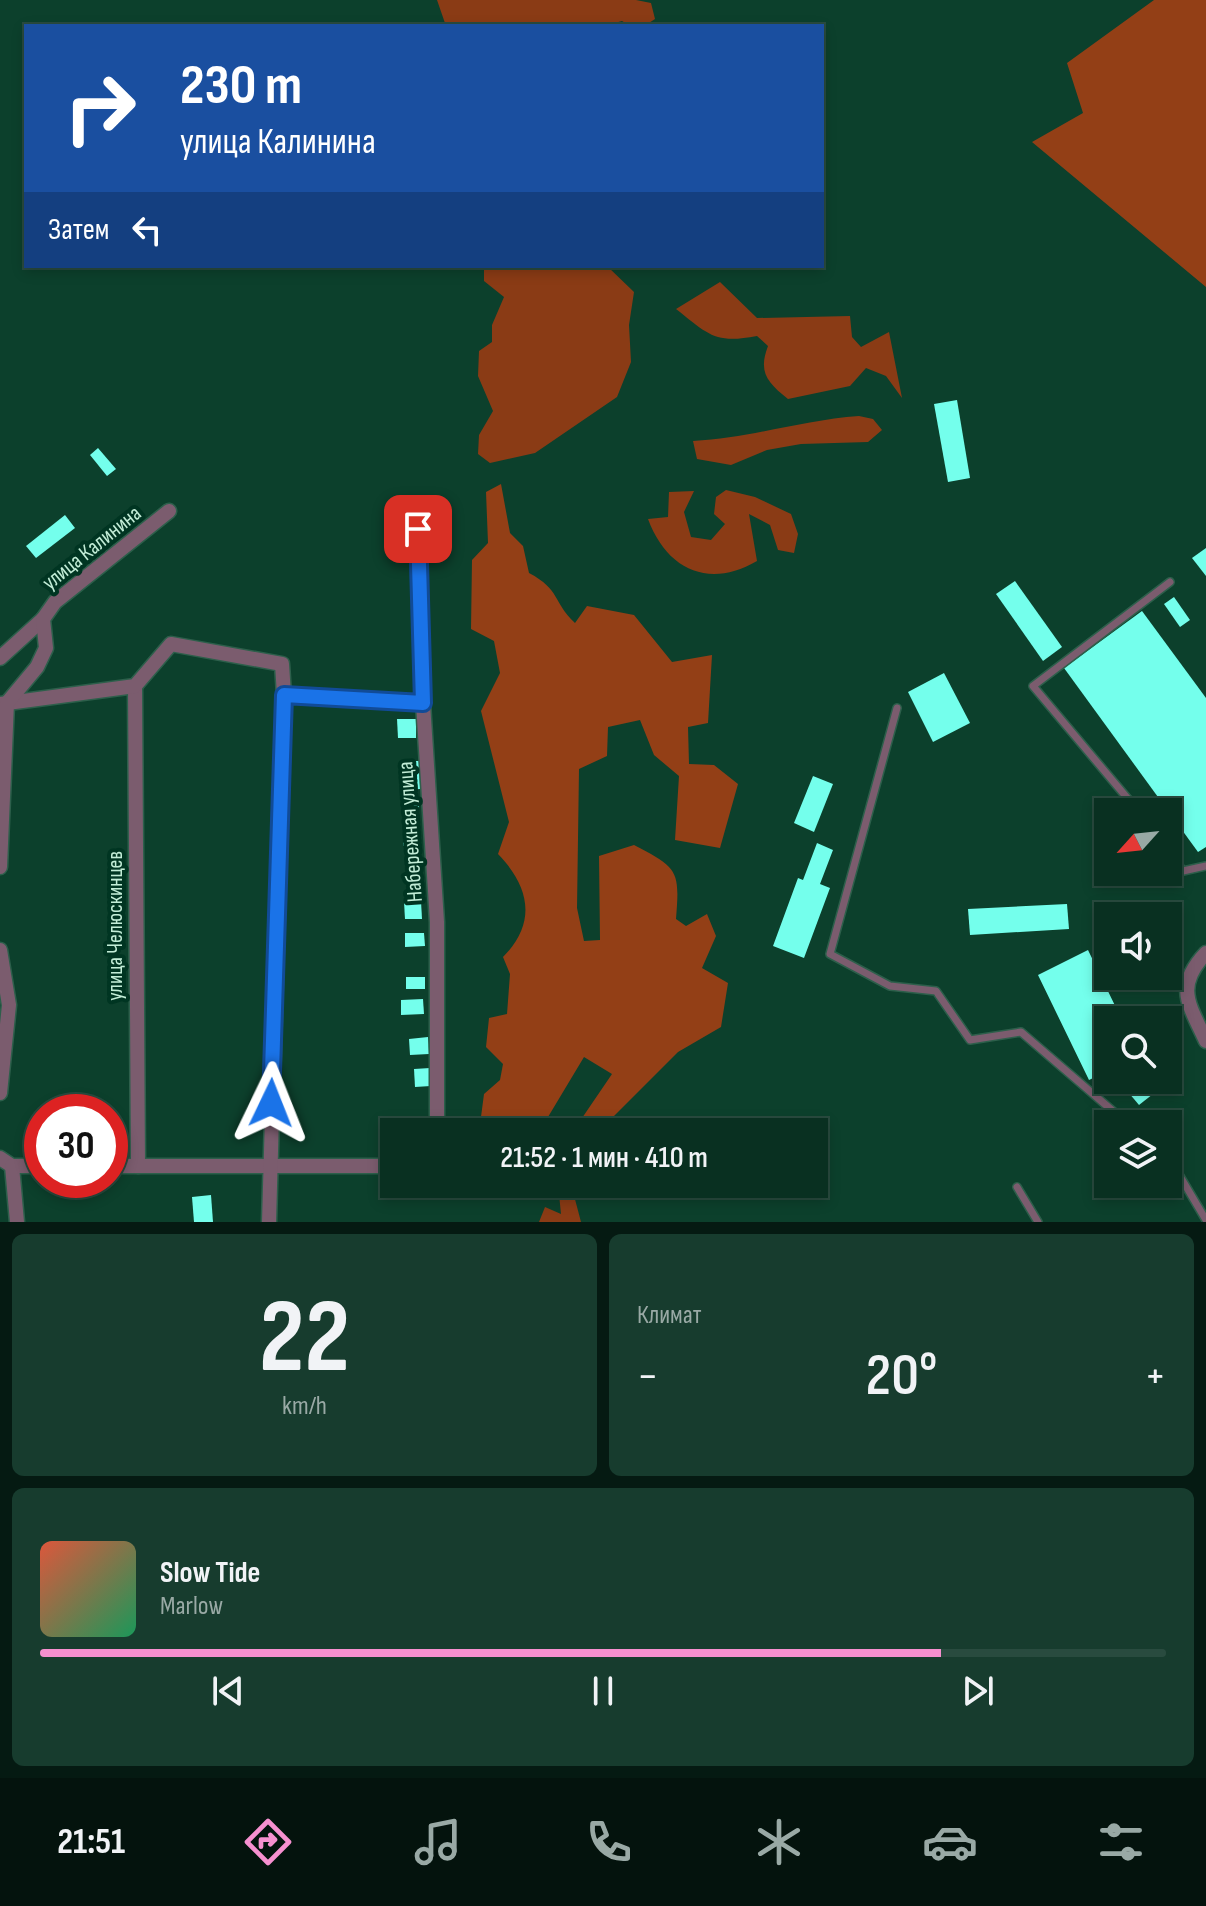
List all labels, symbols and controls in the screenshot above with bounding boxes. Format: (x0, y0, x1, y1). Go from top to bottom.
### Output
text: 230 m (180, 53, 302, 120)
icon: right (48, 56, 152, 160)
text: улица Калинина (180, 121, 376, 164)
icon: left (125, 208, 169, 252)
text: Затем (48, 212, 109, 248)
pin (384, 495, 452, 563)
street label: улица Калинина (37, 500, 147, 596)
icon: arrive (396, 507, 440, 551)
street label: Набережная улица (392, 761, 429, 903)
north arrow (1094, 798, 1182, 886)
map controls (1094, 798, 1182, 1198)
street label: улица Челюскинцев (102, 851, 129, 1001)
button: sound (1094, 902, 1182, 990)
button: search (1094, 1006, 1182, 1094)
position arrow (229, 1061, 313, 1145)
speed limit sign: 30 (24, 1094, 128, 1198)
button: layers (1094, 1110, 1182, 1198)
text: 21:52 · 1 мин · 410 m (500, 1140, 708, 1176)
text: 22 (259, 1276, 350, 1401)
text: Климат (637, 1300, 701, 1331)
text: 20° (866, 1340, 937, 1412)
text: − (637, 1350, 659, 1403)
text: + (1144, 1350, 1166, 1403)
text: km/h (282, 1391, 327, 1422)
text: Slow Tide (160, 1555, 260, 1591)
text: Marlow (160, 1591, 223, 1622)
icon: previous (206, 1669, 250, 1713)
icon: pause (581, 1669, 625, 1713)
icon: next (956, 1669, 1000, 1713)
icon: directions (240, 1814, 296, 1870)
icon: music (410, 1814, 466, 1870)
icon: phone (581, 1814, 637, 1870)
icon: climate (751, 1814, 807, 1870)
icon: car (922, 1814, 978, 1870)
icon: filters (1093, 1814, 1149, 1870)
text: 21:51 (57, 1821, 125, 1864)

